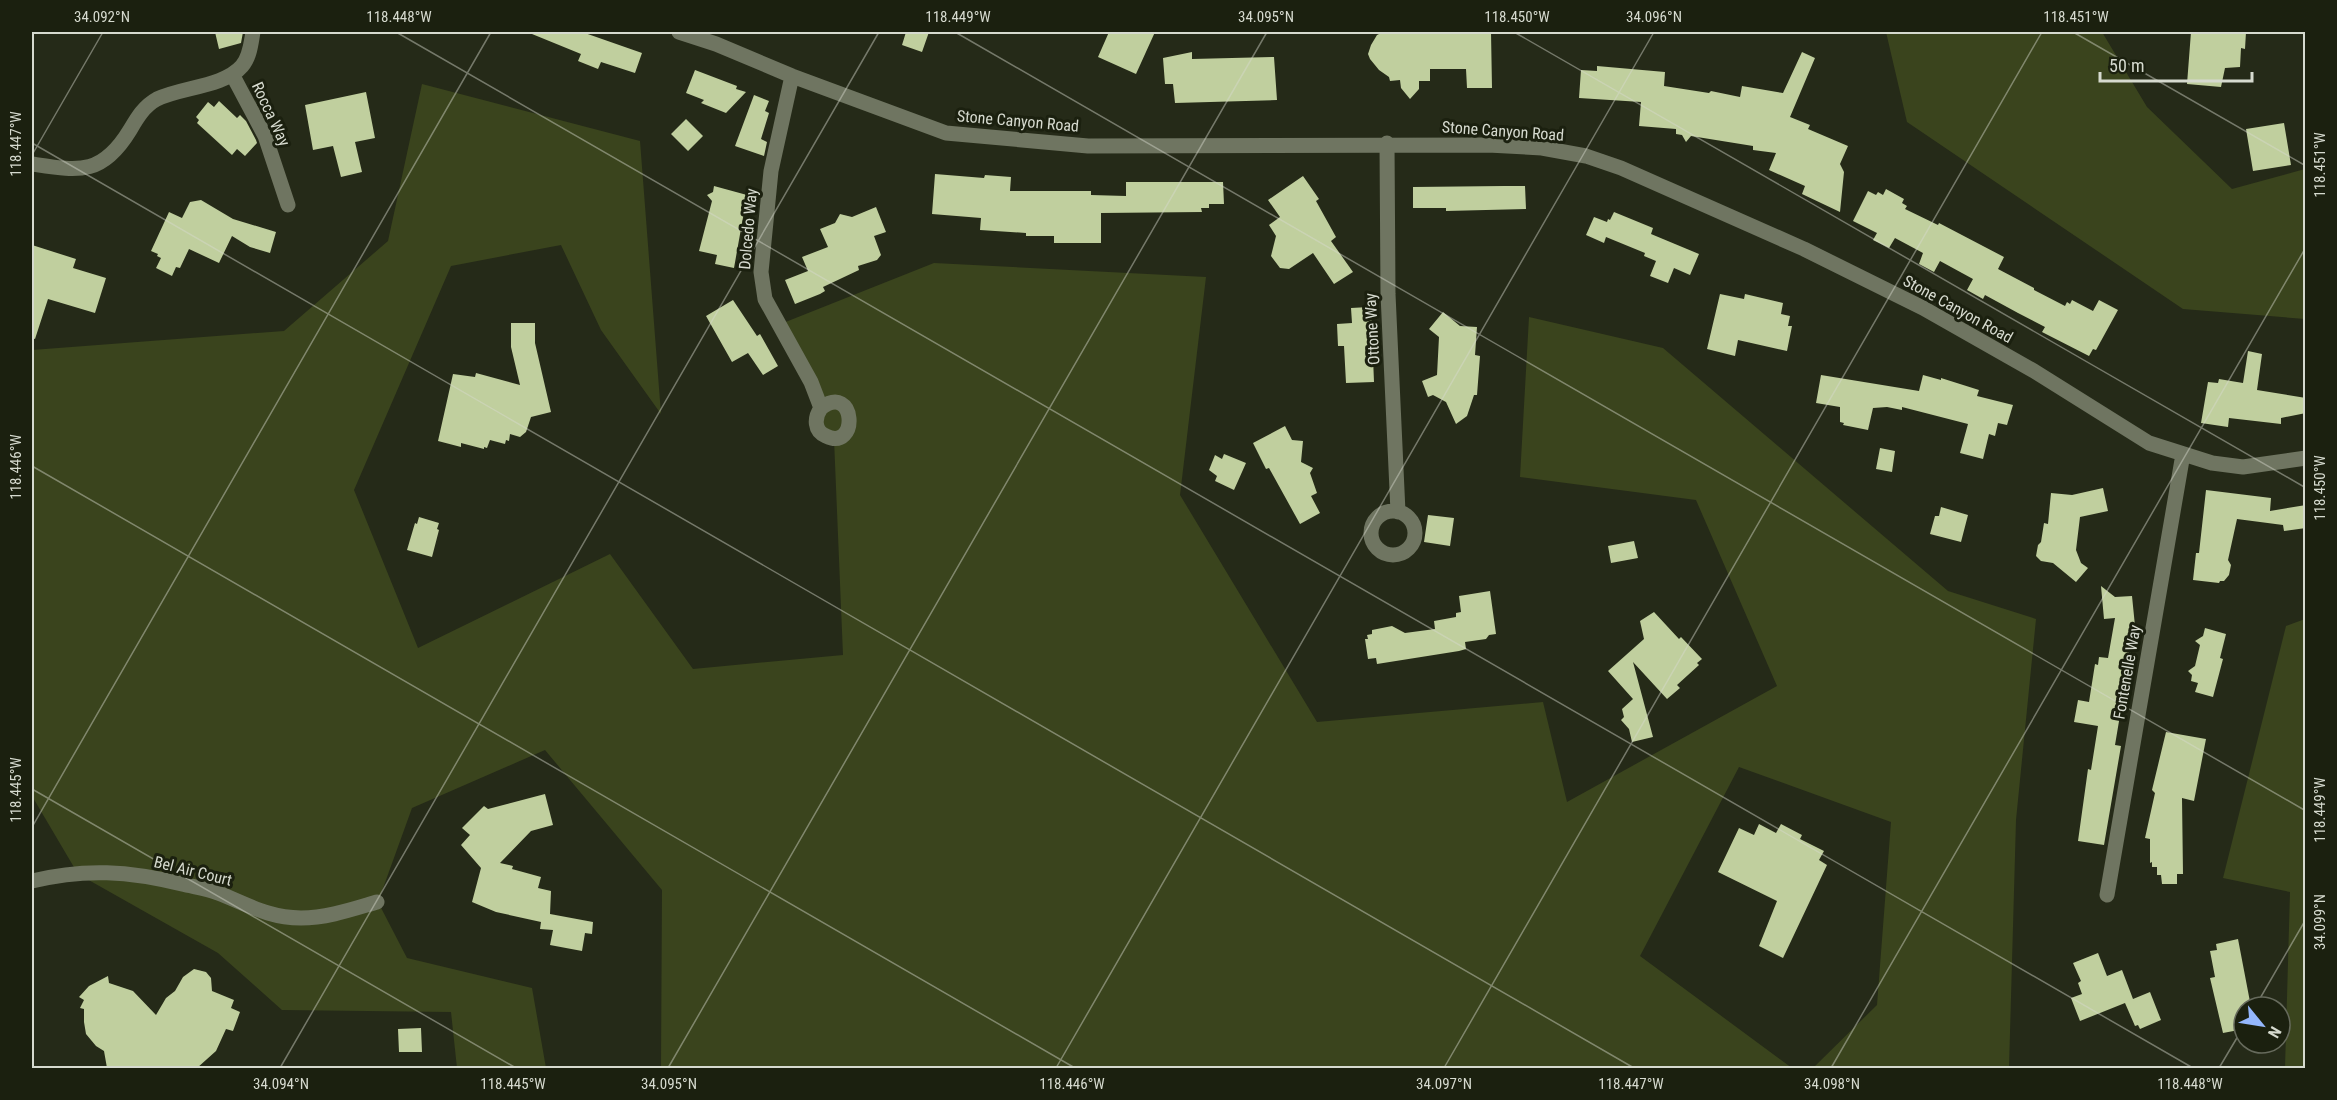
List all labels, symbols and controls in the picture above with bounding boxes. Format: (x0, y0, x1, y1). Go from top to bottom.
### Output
text: 34.092°N (74, 8, 130, 26)
text: 118.448°W (366, 8, 432, 26)
text: 118.449°W (925, 8, 991, 26)
text: 34.095°N (1238, 8, 1294, 26)
text: 118.450°W (1484, 8, 1550, 26)
text: 34.096°N (1626, 8, 1682, 26)
text: 118.451°W (2043, 8, 2109, 26)
scale bar (2100, 45, 2252, 83)
text: 50 m (2109, 55, 2144, 76)
street label: Rocca Way (248, 79, 294, 149)
street label: Stone Canyon Road (956, 106, 1080, 136)
text: 118.447°W (7, 111, 25, 177)
street label: Stone Canyon Road (1441, 117, 1565, 145)
text: 118.451°W (2311, 132, 2329, 198)
street label: Dolcedo Way (735, 187, 761, 270)
street label: Stone Canyon Road (1900, 271, 2016, 347)
street label: Ottone Way (1361, 292, 1383, 365)
text: 118.446°W (7, 434, 25, 500)
text: 118.450°W (2311, 455, 2329, 521)
street label: Fontenelle Way (2109, 623, 2145, 721)
text: 118.445°W (7, 757, 25, 823)
text: 118.449°W (2311, 777, 2329, 843)
street label: Bel Air Court (152, 852, 234, 890)
text: 34.099°N (2311, 894, 2329, 950)
north arrow (2232, 995, 2292, 1055)
text: N (2264, 1023, 2285, 1041)
text: 34.094°N (253, 1075, 309, 1093)
text: 118.445°W (480, 1075, 546, 1093)
text: 34.095°N (641, 1075, 697, 1093)
text: 118.446°W (1039, 1075, 1105, 1093)
text: 34.097°N (1416, 1075, 1472, 1093)
text: 118.447°W (1598, 1075, 1664, 1093)
text: 34.098°N (1804, 1075, 1860, 1093)
text: 118.448°W (2157, 1075, 2223, 1093)

